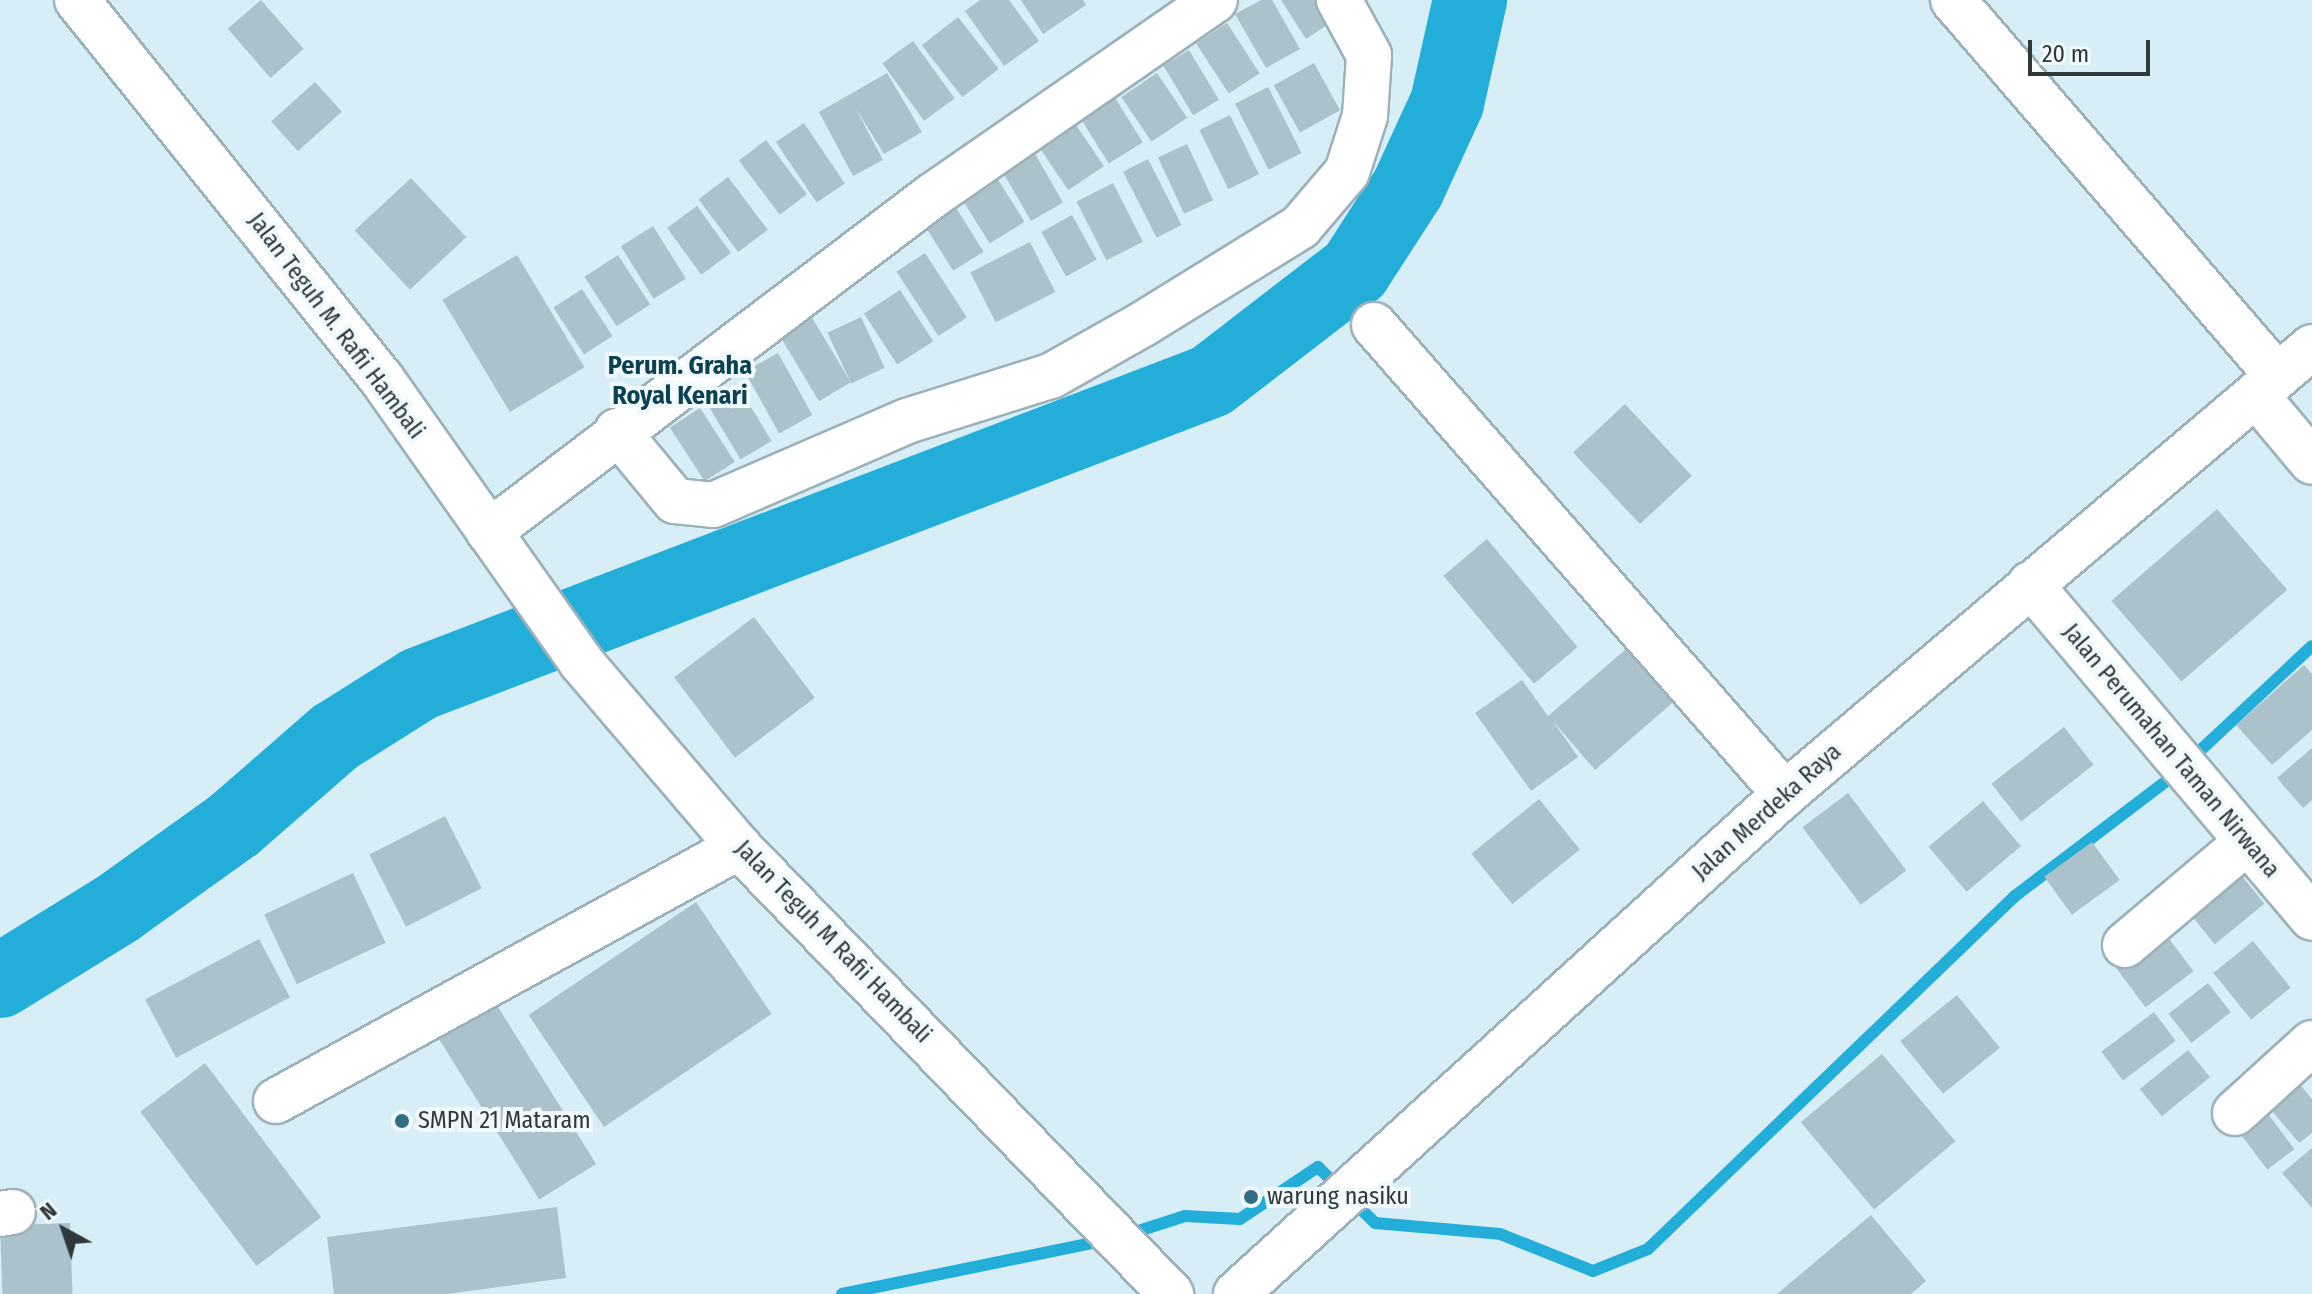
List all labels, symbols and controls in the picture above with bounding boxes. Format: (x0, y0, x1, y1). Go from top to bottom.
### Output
scale bar (2032, 24, 2154, 74)
text: 20 m (2042, 40, 2089, 68)
street label: Jalan Teguh M. Rafii Hambali (242, 207, 430, 445)
district label: Perum. Graha Royal Kenari (608, 350, 752, 412)
street label: Jalan Perumahan Taman Nirwana (2056, 618, 2286, 884)
street label: Jalan Merdeka Raya (1687, 738, 1847, 886)
street label: Jalan Teguh M Rafii Hambali (729, 835, 937, 1049)
place label: SMPN 21 Mataram (418, 1107, 591, 1135)
marker: SMPN 21 Mataram (393, 1112, 411, 1130)
place label: warung nasiku (1267, 1183, 1409, 1211)
marker: warung nasiku (1242, 1188, 1260, 1206)
north arrow (24, 1190, 104, 1270)
text: N (35, 1197, 62, 1226)

